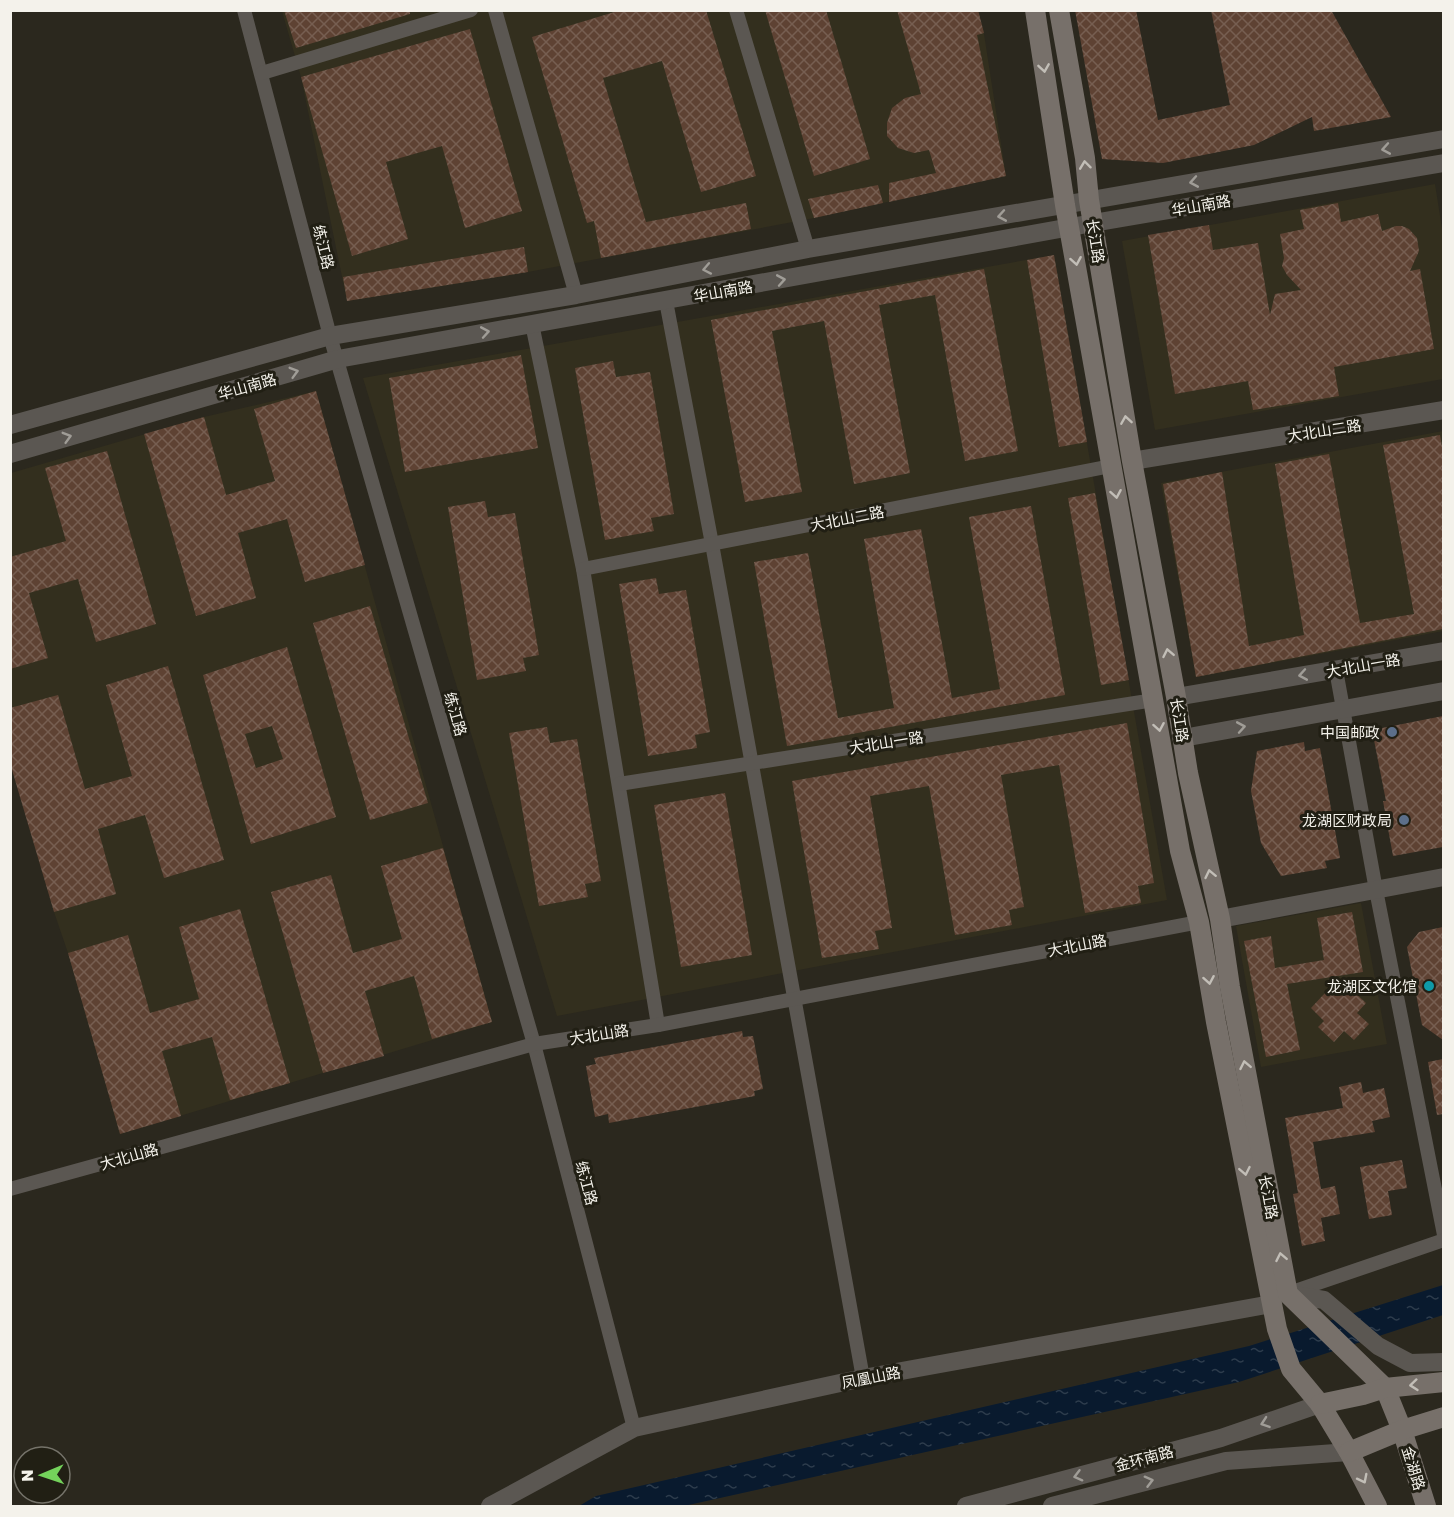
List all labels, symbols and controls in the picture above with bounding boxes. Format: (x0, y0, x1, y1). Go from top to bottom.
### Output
one-way arrow (1037, 64, 1049, 73)
one-way arrow (1381, 142, 1391, 154)
one-way arrow (1080, 161, 1092, 170)
one-way arrow (1189, 175, 1199, 188)
street label: 华山南路 (1170, 191, 1232, 219)
one-way arrow (997, 209, 1007, 222)
street label: 长江路 (1084, 217, 1108, 265)
street label: 练江路 (310, 223, 338, 271)
one-way arrow (1069, 256, 1081, 265)
one-way arrow (702, 262, 712, 275)
one-way arrow (776, 275, 785, 287)
street label: 华山南路 (692, 277, 754, 305)
one-way arrow (480, 326, 490, 339)
one-way arrow (289, 367, 299, 379)
street label: 华山南路 (216, 369, 278, 403)
one-way arrow (1120, 415, 1132, 425)
street label: 大北山二路 (1286, 415, 1362, 445)
one-way arrow (62, 432, 72, 445)
one-way arrow (1109, 489, 1122, 499)
street label: 大北山二路 (808, 502, 886, 534)
one-way arrow (1162, 648, 1175, 658)
street label: 大北山一路 (1324, 650, 1402, 680)
one-way arrow (1298, 668, 1308, 681)
street label: 练江路 (441, 690, 471, 738)
street label: 长江路 (1168, 696, 1192, 744)
one-way arrow (1236, 722, 1245, 734)
one-way arrow (1152, 723, 1164, 732)
place label: 中国邮政 (1320, 723, 1380, 741)
marker: 中国邮政 (1385, 725, 1399, 739)
street label: 大北山一路 (848, 727, 924, 757)
place label: 龙湖区财政局 (1302, 811, 1392, 829)
marker: 龙湖区财政局 (1397, 813, 1411, 827)
one-way arrow (1204, 869, 1217, 879)
street label: 大北山路 (1046, 930, 1108, 960)
one-way arrow (1202, 975, 1214, 984)
place label: 龙湖区文化馆 (1327, 977, 1417, 995)
marker: 龙湖区文化馆 (1422, 979, 1436, 993)
street label: 大北山路 (568, 1020, 630, 1048)
one-way arrow (1239, 1061, 1252, 1071)
street label: 大北山路 (98, 1139, 160, 1173)
street label: 练江路 (572, 1159, 602, 1207)
one-way arrow (1238, 1166, 1251, 1176)
street label: 长江路 (1256, 1173, 1282, 1221)
one-way arrow (1275, 1252, 1288, 1262)
street label: 凤凰山路 (840, 1362, 902, 1392)
one-way arrow (1410, 1378, 1419, 1391)
one-way arrow (1260, 1415, 1271, 1428)
street label: 金环南路 (1113, 1442, 1175, 1474)
street label: 金湖路 (1399, 1444, 1429, 1492)
north arrow (12, 1445, 72, 1505)
text: N (17, 1469, 37, 1482)
one-way arrow (1073, 1469, 1083, 1482)
one-way arrow (1356, 1473, 1368, 1484)
one-way arrow (1144, 1476, 1154, 1489)

